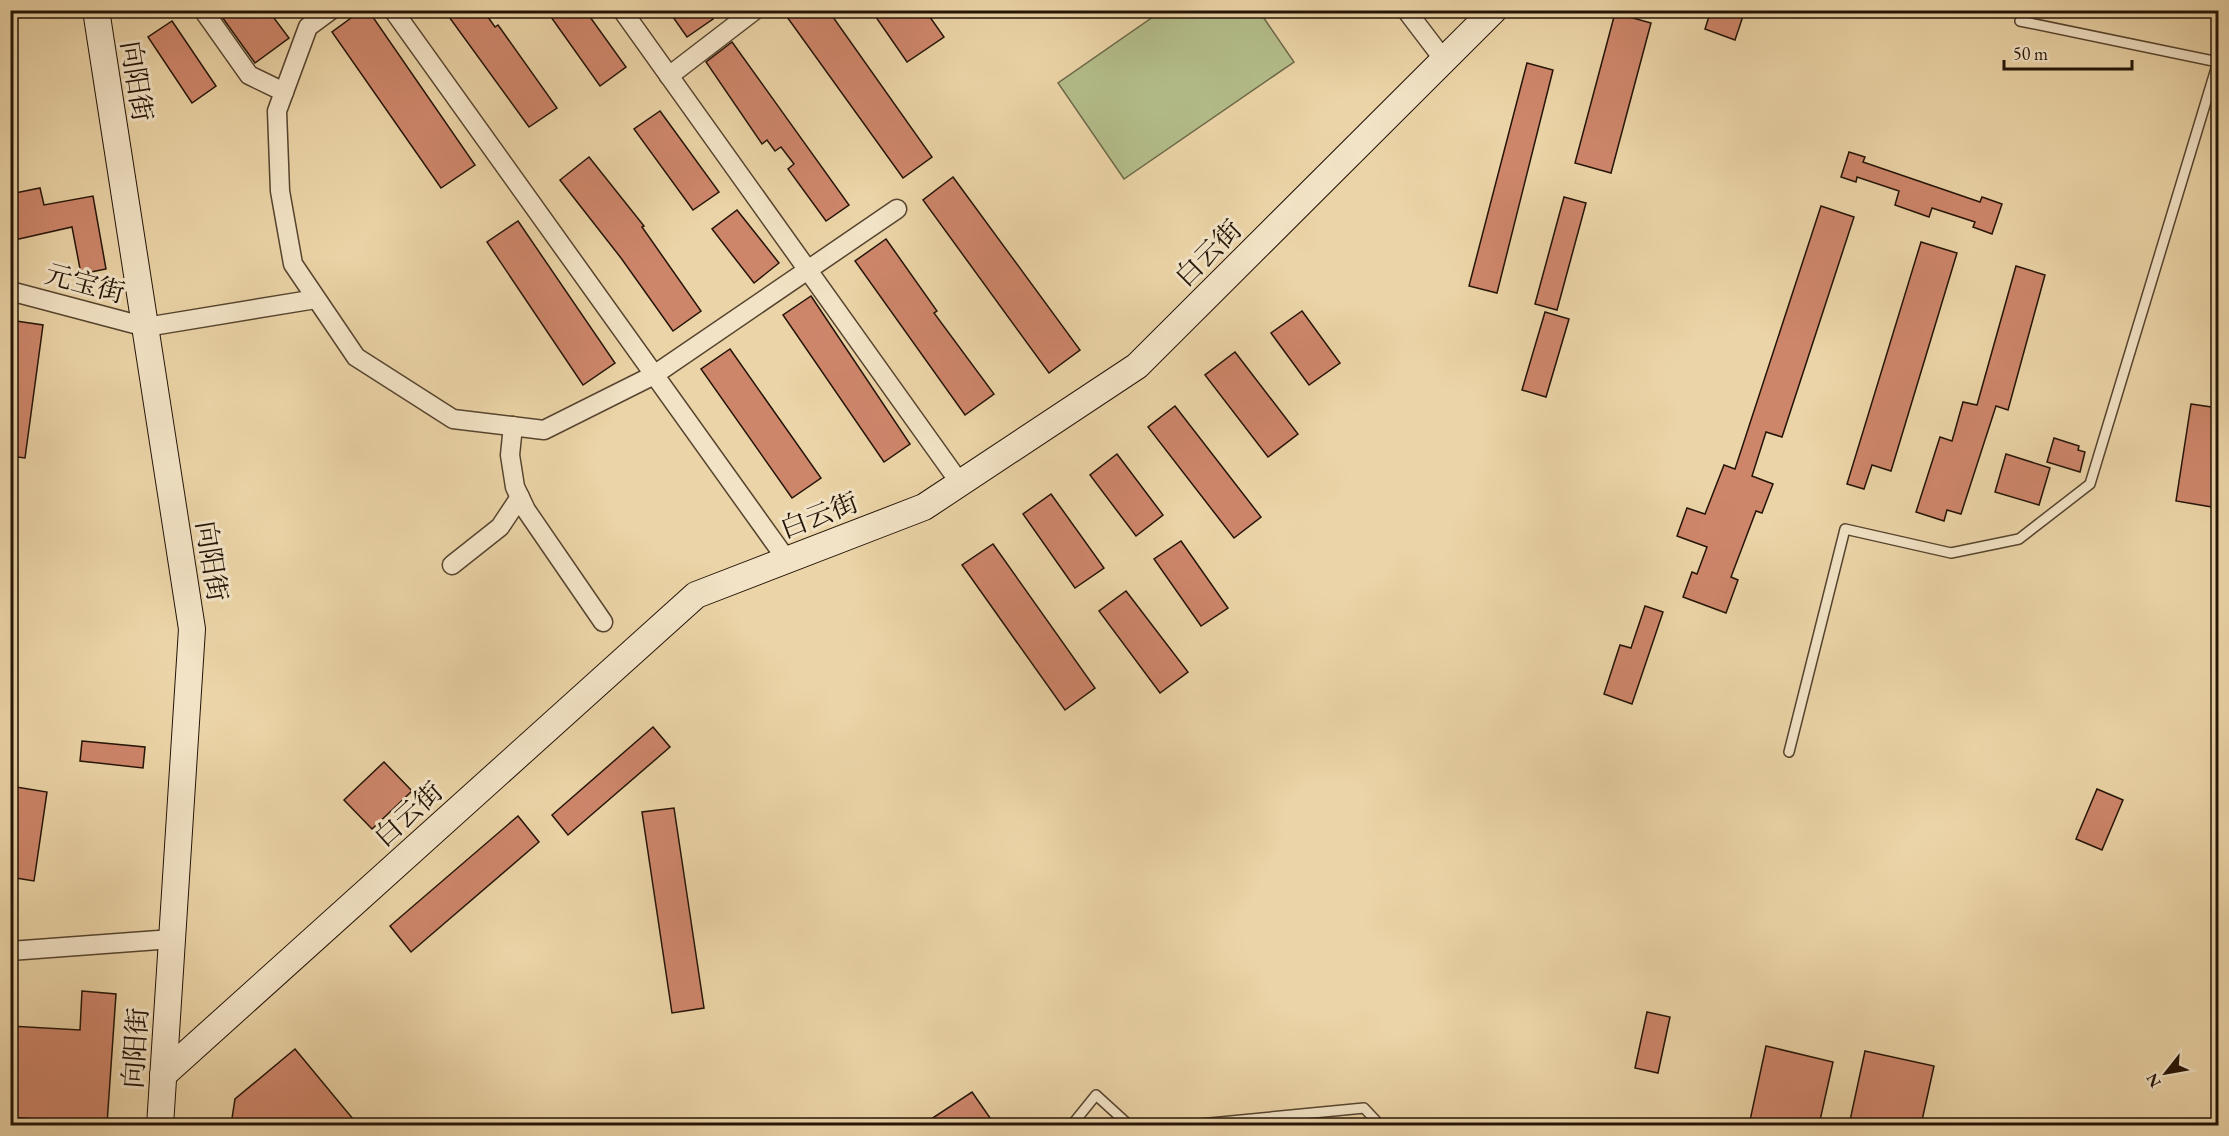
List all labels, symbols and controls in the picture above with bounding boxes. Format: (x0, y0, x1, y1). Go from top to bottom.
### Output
scale bar (2004, 33, 2132, 71)
street label: 向阳街 (113, 38, 161, 124)
text: 50 m (2013, 42, 2048, 65)
street label: 白云街 (1167, 212, 1249, 294)
street label: 元宝街 (41, 256, 129, 310)
street label: 白云街 (775, 484, 863, 546)
street label: 向阳街 (188, 518, 236, 604)
street label: 白云街 (366, 774, 450, 854)
street label: 向阳街 (115, 1006, 155, 1090)
north arrow (2136, 1043, 2196, 1103)
text: N (2141, 1069, 2166, 1091)

